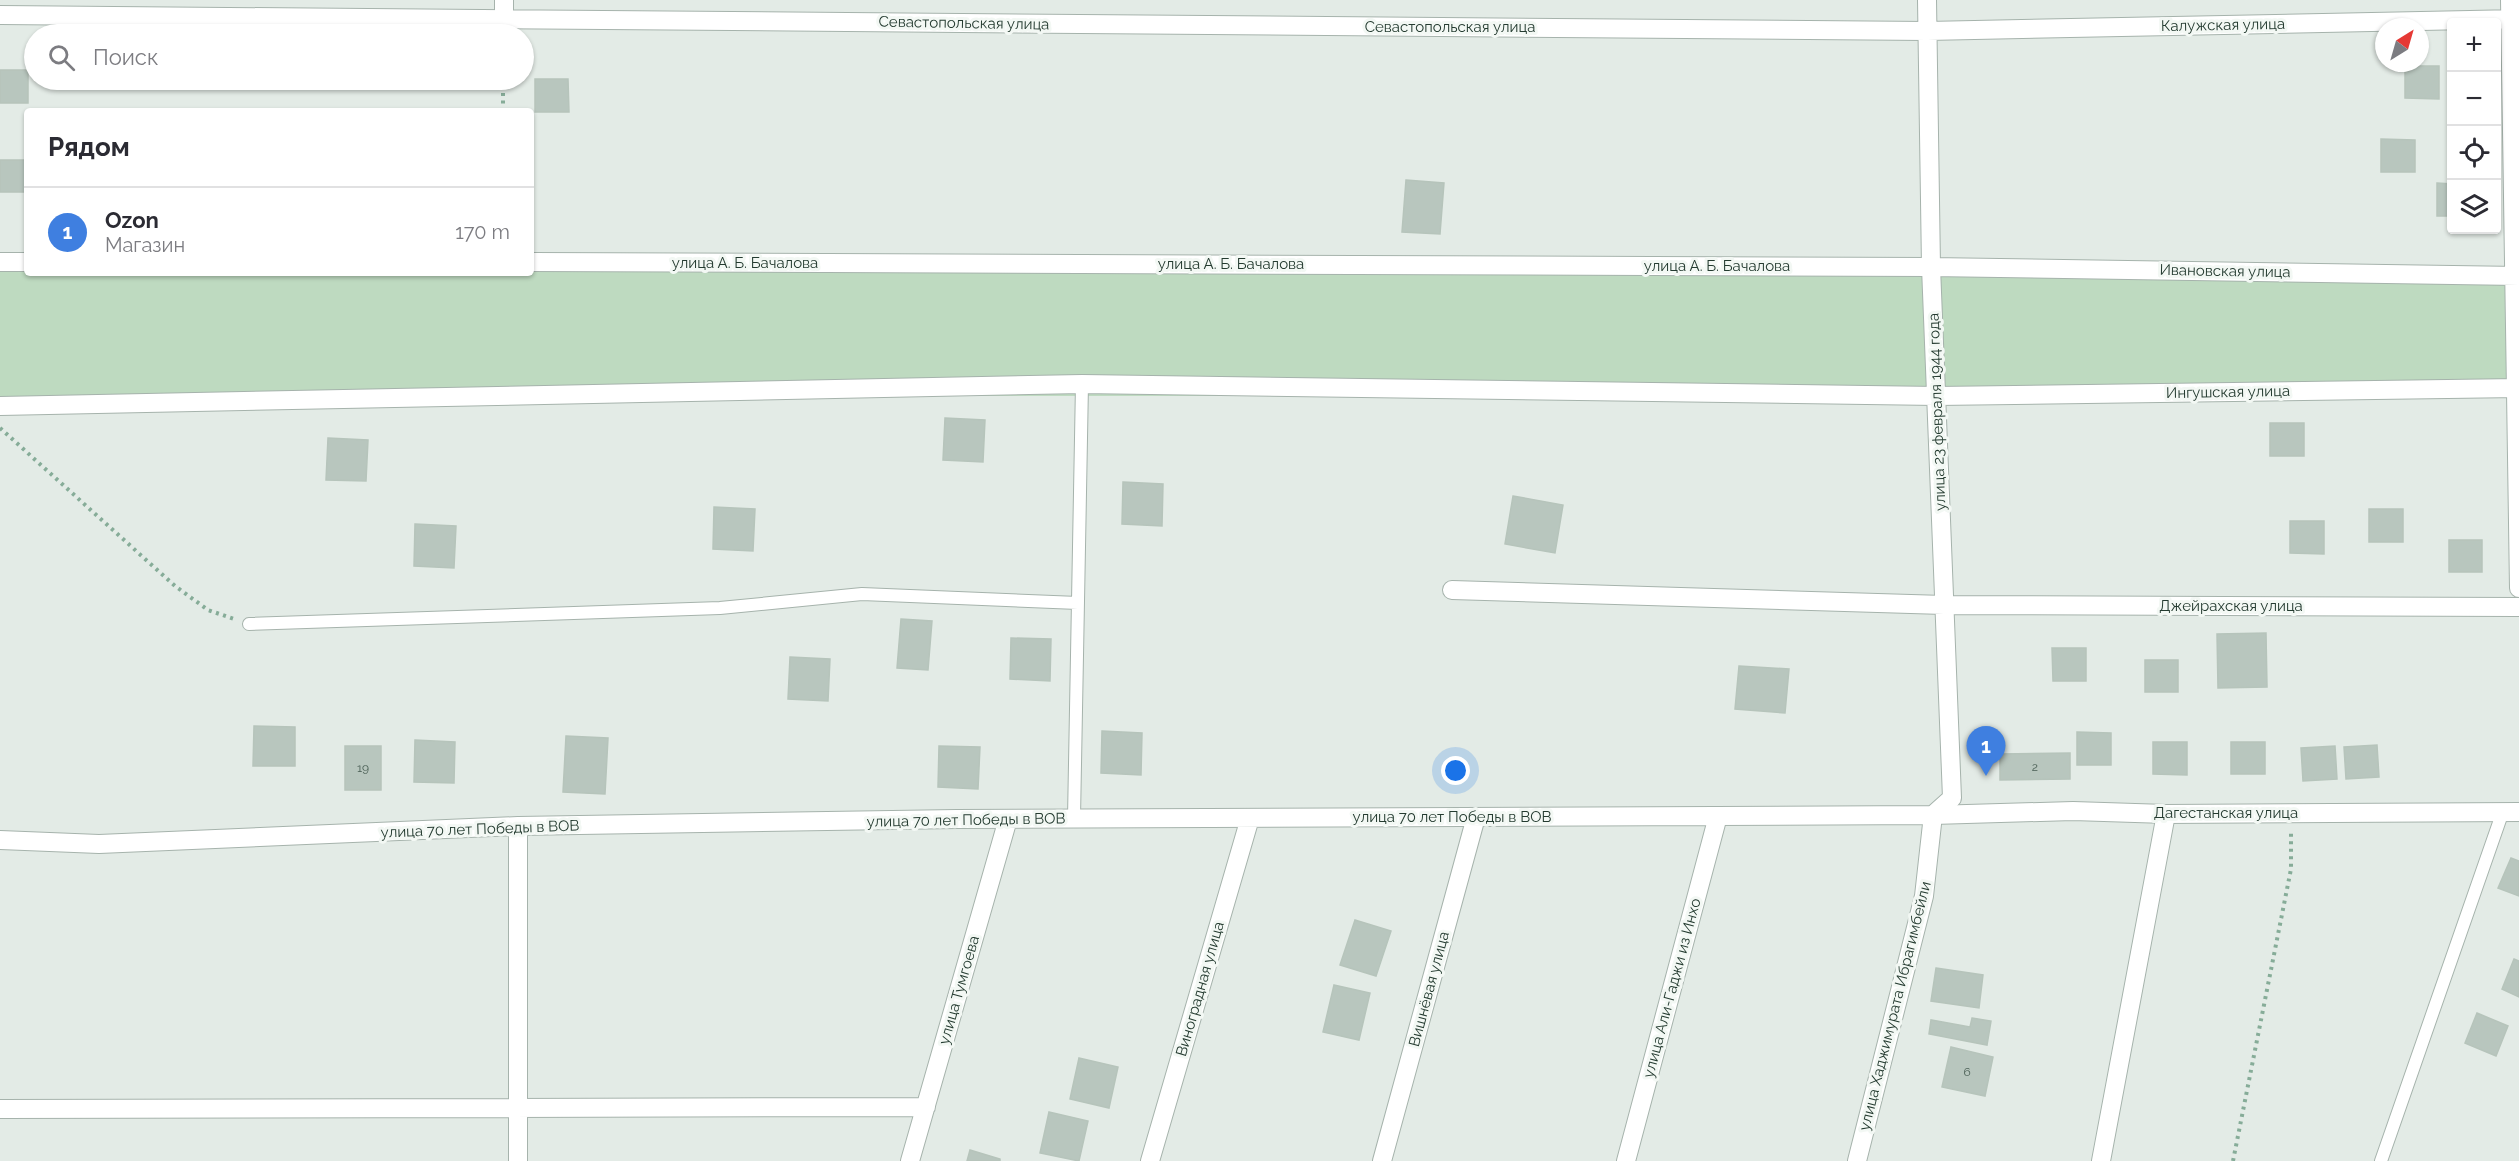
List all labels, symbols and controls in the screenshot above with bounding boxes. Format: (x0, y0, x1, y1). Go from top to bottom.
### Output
street label: Севастопольская улица (878, 13, 1050, 33)
street label: Калужская улица (2161, 15, 2285, 35)
street label: Севастопольская улица (1365, 18, 1535, 36)
north arrow (2375, 18, 2429, 72)
map controls (2447, 18, 2501, 234)
button: + (2447, 18, 2501, 72)
search box (24, 24, 534, 90)
icon: search (45, 41, 78, 74)
text: Поиск (93, 44, 158, 70)
button: − (2447, 72, 2501, 126)
button: locate (2447, 126, 2501, 180)
text: Рядом (48, 132, 130, 162)
button: layers (2447, 180, 2501, 234)
text: Ozon (105, 207, 159, 233)
text: 1 (63, 220, 72, 244)
text: 170 m (455, 220, 510, 244)
text: Магазин (105, 233, 185, 257)
street label: улица А. Б. Бачалова (672, 254, 818, 272)
street label: улица А. Б. Бачалова (1158, 255, 1304, 273)
street label: улица А. Б. Бачалова (1644, 257, 1790, 275)
street label: Ивановская улица (2159, 261, 2291, 281)
street label: улица 23 февраля 1944 года (1925, 313, 1949, 511)
street label: Ингушская улица (2166, 382, 2290, 402)
street label: Джейрахская улица (2159, 597, 2303, 615)
pin: 1 (1966, 726, 2006, 776)
your location (1441, 756, 1470, 785)
house number: 2 (2032, 760, 2038, 774)
house number: 19 (357, 761, 369, 775)
street label: Дагестанская улица (2154, 804, 2298, 822)
street label: улица 70 лет Победы в ВОВ (1353, 808, 1551, 826)
street label: улица 70 лет Победы в ВОВ (866, 809, 1066, 831)
street label: улица 70 лет Победы в ВОВ (380, 817, 580, 841)
street label: улица Хаджимурата Ибрагимбейли (1855, 880, 1935, 1132)
street label: улица Али-Гаджи из Инхо (1639, 896, 1705, 1080)
street label: Виноградная улица (1172, 920, 1228, 1058)
street label: Вишнёвая улица (1405, 930, 1453, 1048)
street label: улица Тумгоева (935, 933, 983, 1047)
house number: 6 (1963, 1065, 1971, 1079)

